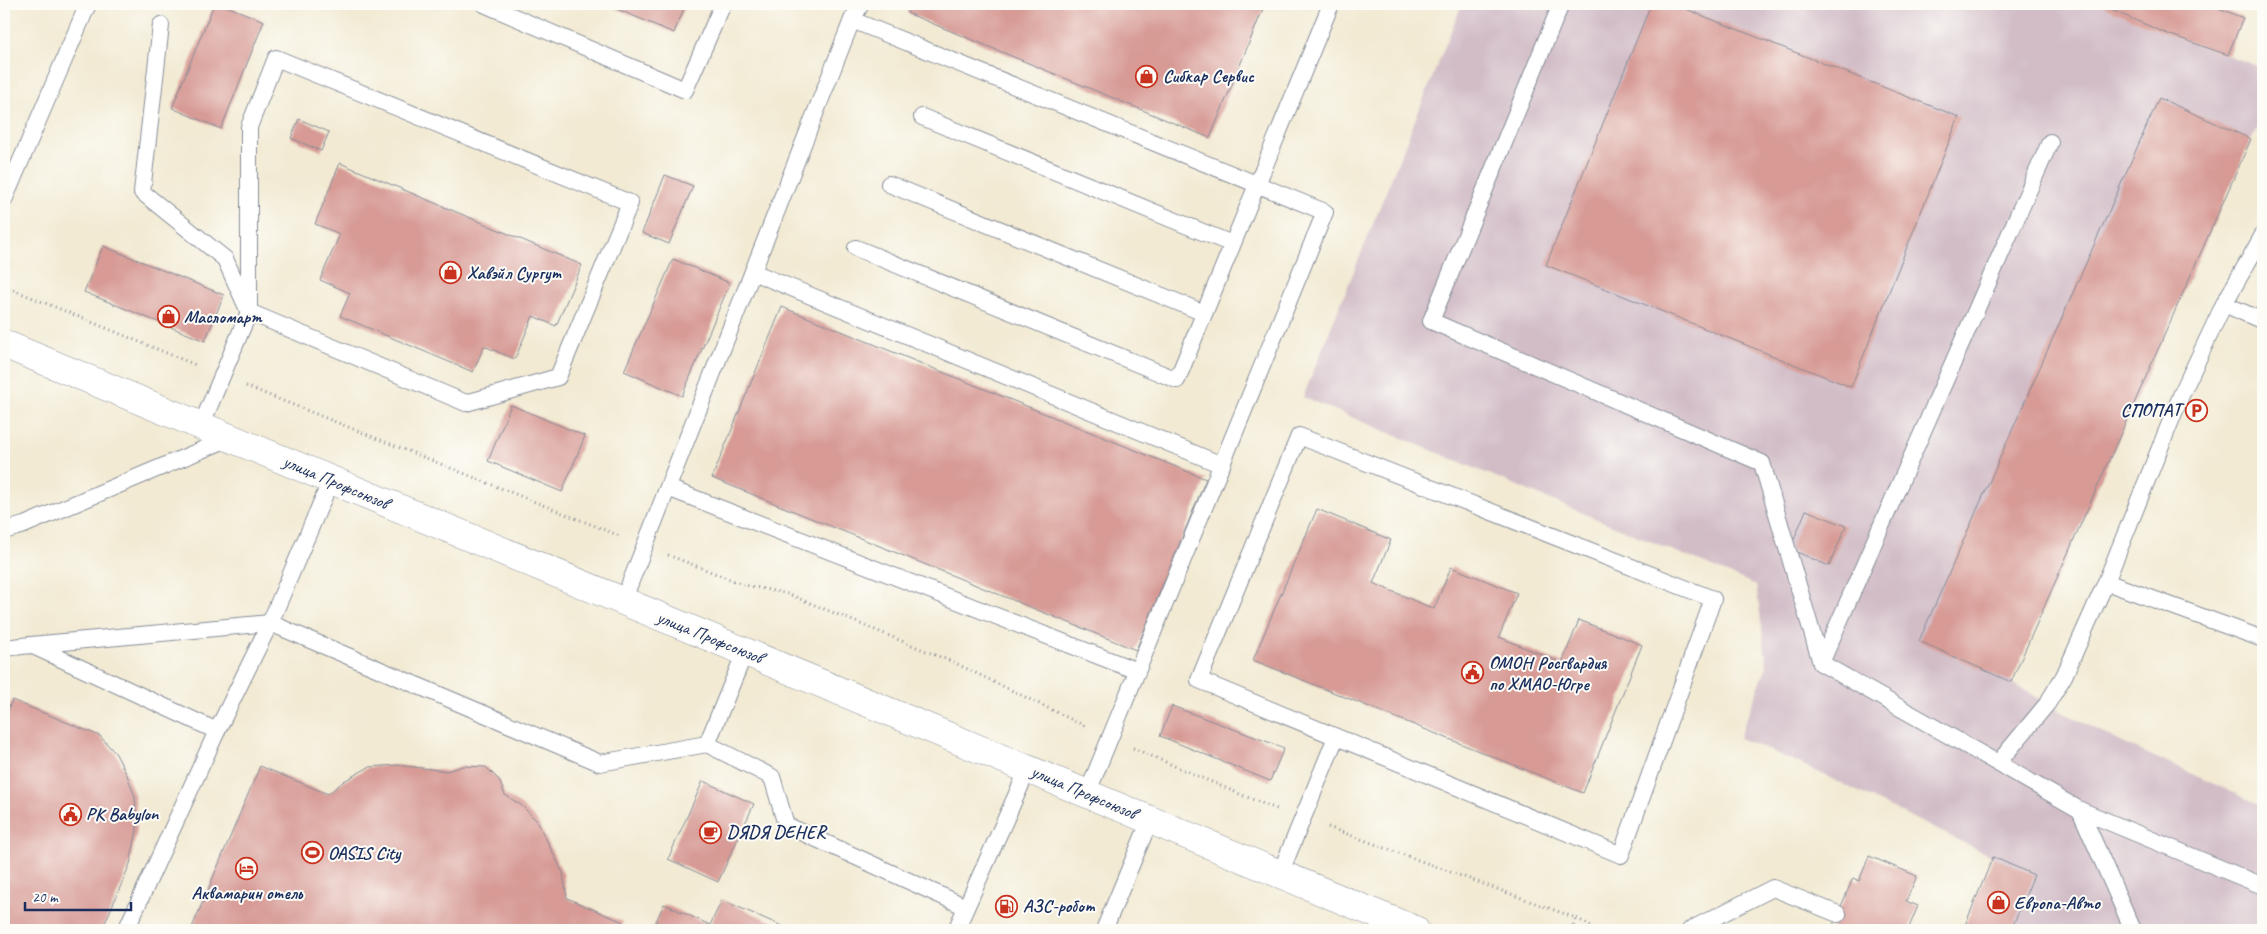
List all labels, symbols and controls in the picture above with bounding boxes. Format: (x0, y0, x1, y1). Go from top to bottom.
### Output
shop icon: Сибкар Сервис (1135, 64, 1159, 88)
place label: Сибкар Сервис (1163, 65, 1255, 87)
shop icon: Хавэйл Сургут (439, 261, 463, 285)
place label: Хавэйл Сургут (467, 262, 562, 284)
shop icon: Масломарт (156, 305, 180, 329)
place label: Масломарт (184, 306, 263, 328)
parking icon: СПОПАТ (2185, 398, 2209, 422)
place label: СПОПАТ (2121, 399, 2185, 421)
street label: улица Профсоюзов (279, 450, 396, 516)
street label: улица Профсоюзов (653, 605, 770, 670)
place label: ОМОН Росгвардия по ХМАО-Югре (1489, 652, 1608, 695)
public building icon: ОМОН Росгвардия по ХМАО-Югре (1461, 661, 1485, 685)
street label: улица Профсоюзов (1027, 760, 1144, 826)
public building icon: РК Babylon (58, 802, 82, 826)
place label: РК Babylon (86, 803, 159, 825)
cafe icon: DЯDЯ DЕНЕR (699, 820, 723, 844)
place label: DЯDЯ DЕНЕR (727, 821, 829, 843)
sports icon: OASIS City (300, 841, 324, 865)
place label: OASIS City (328, 842, 402, 864)
hotel icon: Аквамарин отель (235, 856, 259, 880)
scale bar (25, 879, 131, 911)
place label: Аквамарин отель (192, 882, 304, 904)
text: 20 m (32, 888, 59, 907)
shop icon: Европа-Авто (1986, 891, 2010, 915)
place label: Европа-Авто (2014, 892, 2101, 914)
fuel station icon: АЗС-робот (995, 894, 1019, 918)
place label: АЗС-робот (1023, 895, 1096, 917)

